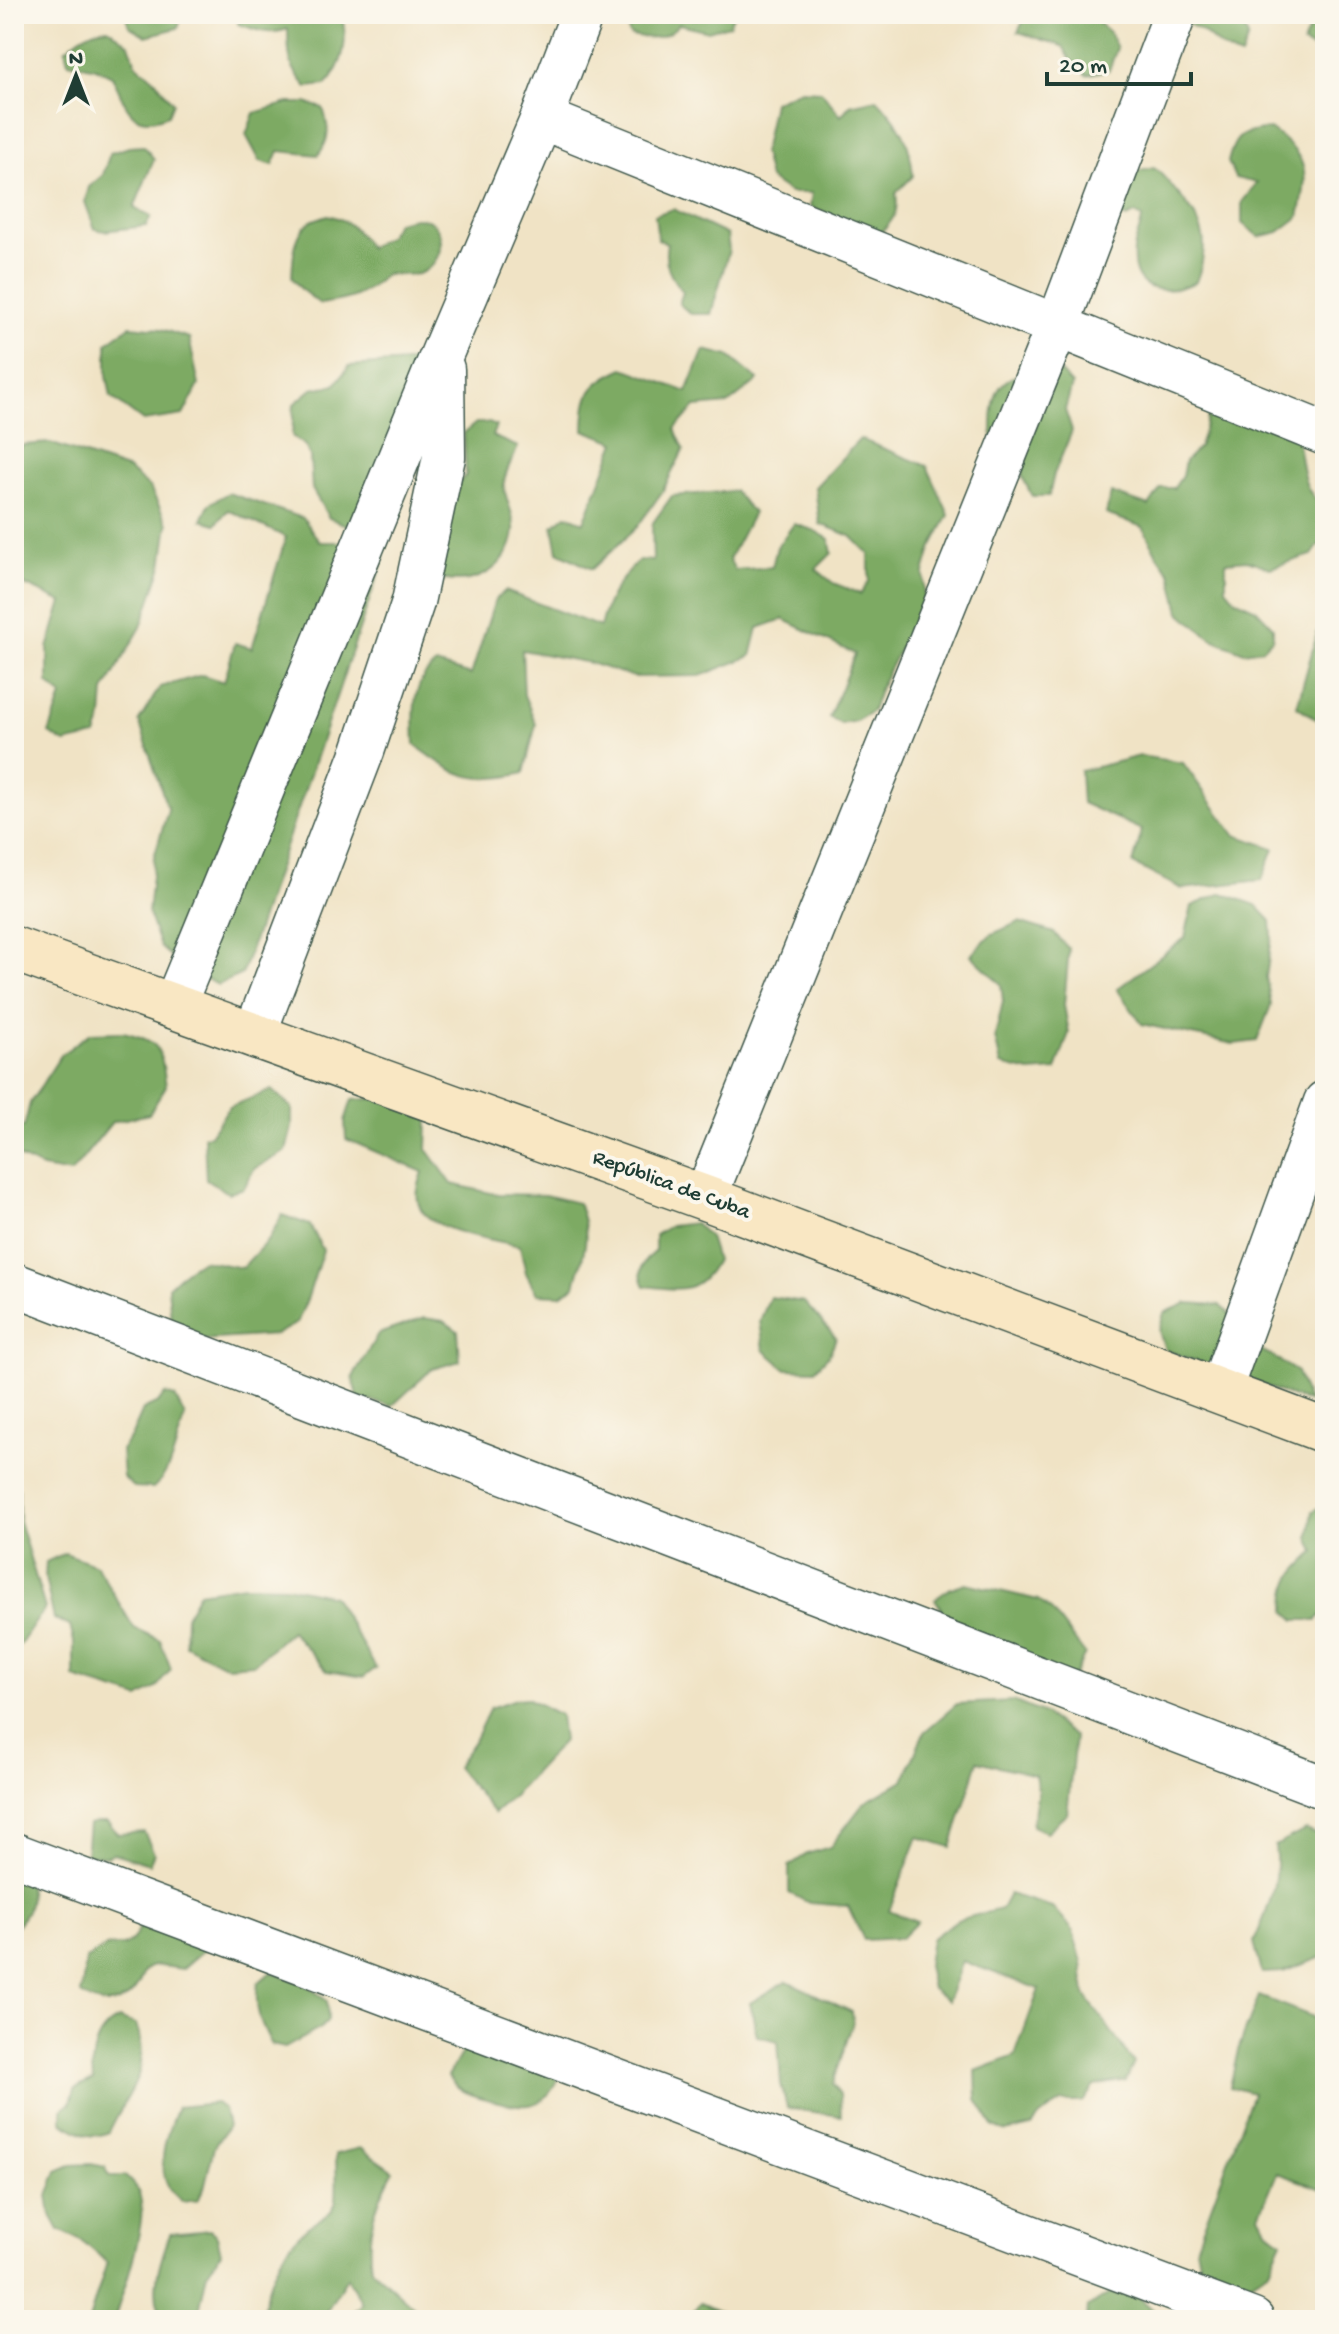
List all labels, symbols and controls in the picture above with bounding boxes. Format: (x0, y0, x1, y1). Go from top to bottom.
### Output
north arrow (36, 36, 116, 116)
scale bar (1047, 36, 1191, 86)
text: N (69, 47, 83, 73)
text: 20 m (1059, 53, 1107, 82)
street label: República de Cuba (589, 1145, 754, 1227)

